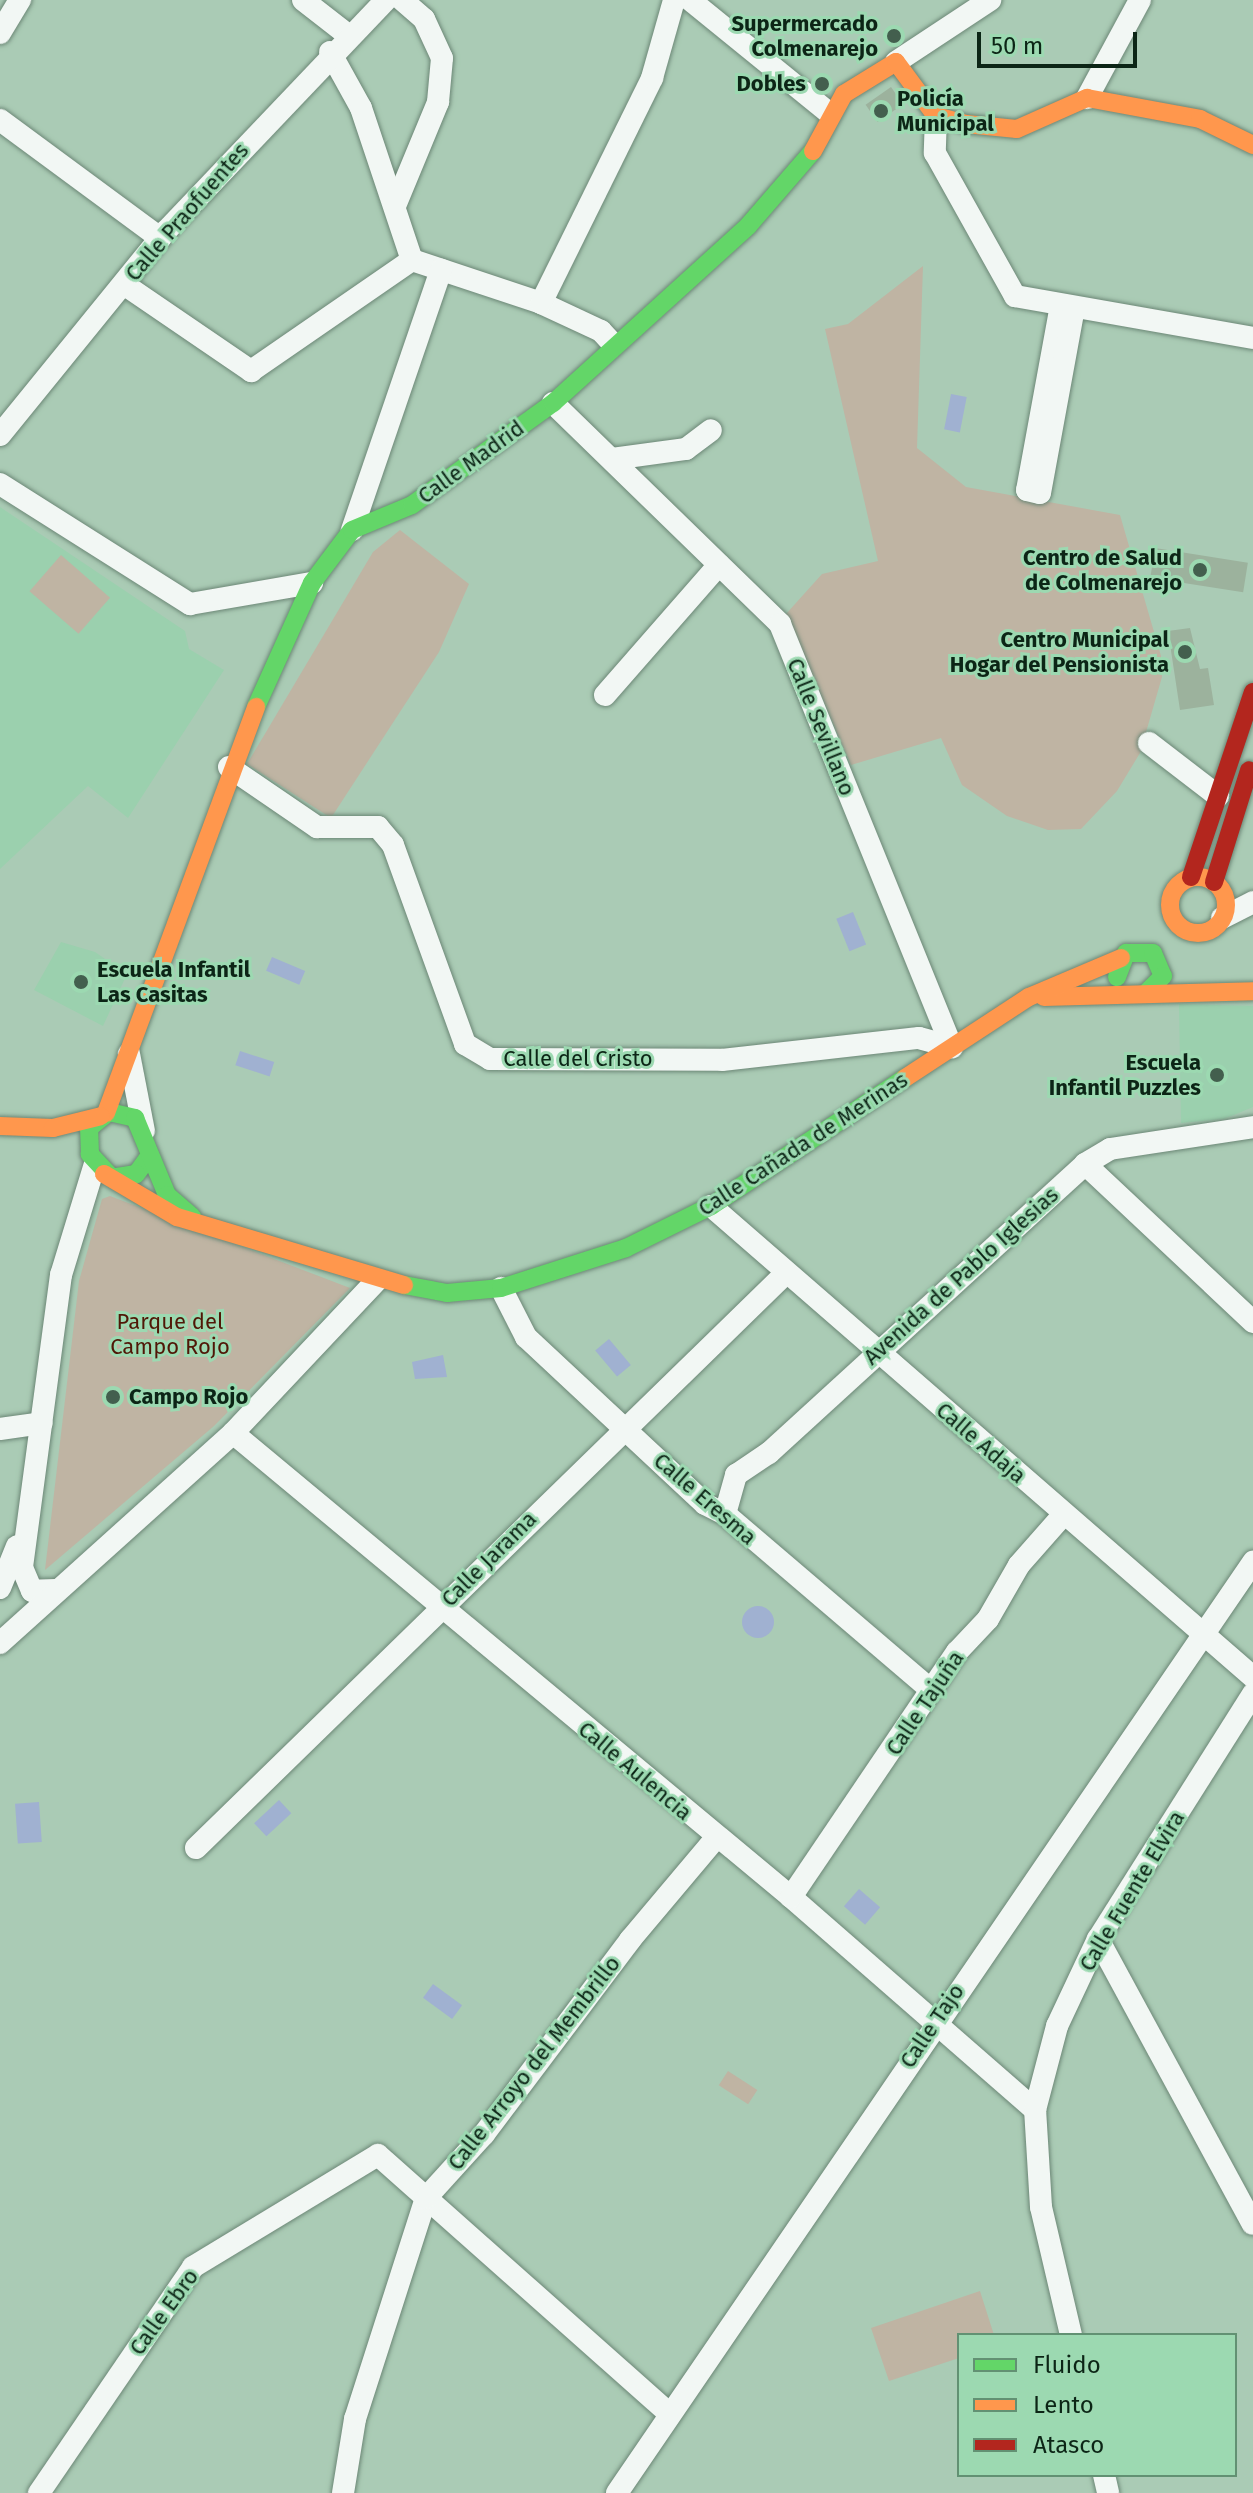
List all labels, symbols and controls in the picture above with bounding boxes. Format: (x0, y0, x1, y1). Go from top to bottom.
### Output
place label: Supermercado Colmenarejo (731, 10, 878, 62)
scale bar (981, 16, 1141, 66)
marker: Supermercado Colmenarejo (885, 27, 903, 45)
text: 50 m (991, 32, 1043, 60)
place label: Dobles (737, 71, 806, 97)
marker: Dobles (813, 75, 831, 93)
place label: Policía Municipal (897, 85, 994, 136)
marker: Policía Municipal (872, 102, 890, 120)
street label: Calle Praofuentes (120, 138, 254, 286)
street label: Calle Madrid (413, 415, 529, 509)
place label: Centro de Salud de Colmenarejo (1023, 544, 1182, 596)
marker: Centro de Salud de Colmenarejo (1189, 559, 1211, 581)
place label: Centro Municipal Hogar del Pensionista (950, 626, 1169, 678)
marker: Centro Municipal Hogar del Pensionista (1176, 643, 1194, 661)
street label: Calle Sevillano (781, 654, 861, 800)
place label: Escuela Infantil Las Casitas (97, 956, 250, 1008)
marker: Escuela Infantil Las Casitas (72, 973, 90, 991)
street label: Calle del Cristo (503, 1046, 653, 1072)
place label: Escuela Infantil Puzzles (1049, 1049, 1201, 1100)
street label: Calle Cañada de Merinas (693, 1066, 913, 1222)
marker: Escuela Infantil Puzzles (1208, 1066, 1226, 1084)
street label: Avenida de Pablo Iglesias (858, 1182, 1064, 1370)
park label: Parque del Campo Rojo (110, 1308, 230, 1360)
place label: Campo Rojo (129, 1384, 248, 1410)
marker: Campo Rojo (104, 1388, 122, 1406)
street label: Calle Adaja (931, 1397, 1031, 1489)
street label: Calle Eresma (648, 1447, 762, 1551)
street label: Calle Jarama (436, 1506, 542, 1612)
street label: Calle Tajuña (880, 1646, 970, 1760)
street label: Calle Aulencia (573, 1716, 697, 1826)
street label: Calle Fuente Elvira (1074, 1806, 1190, 1976)
street label: Calle Arroyo del Membrillo (442, 1951, 626, 2175)
street label: Calle Tajo (894, 1979, 970, 2073)
street label: Calle Ebro (124, 2264, 204, 2360)
legend (957, 2333, 1237, 2477)
text: Fluido (1033, 2351, 1101, 2379)
text: Lento (1033, 2391, 1094, 2419)
text: Atasco (1033, 2431, 1104, 2459)

